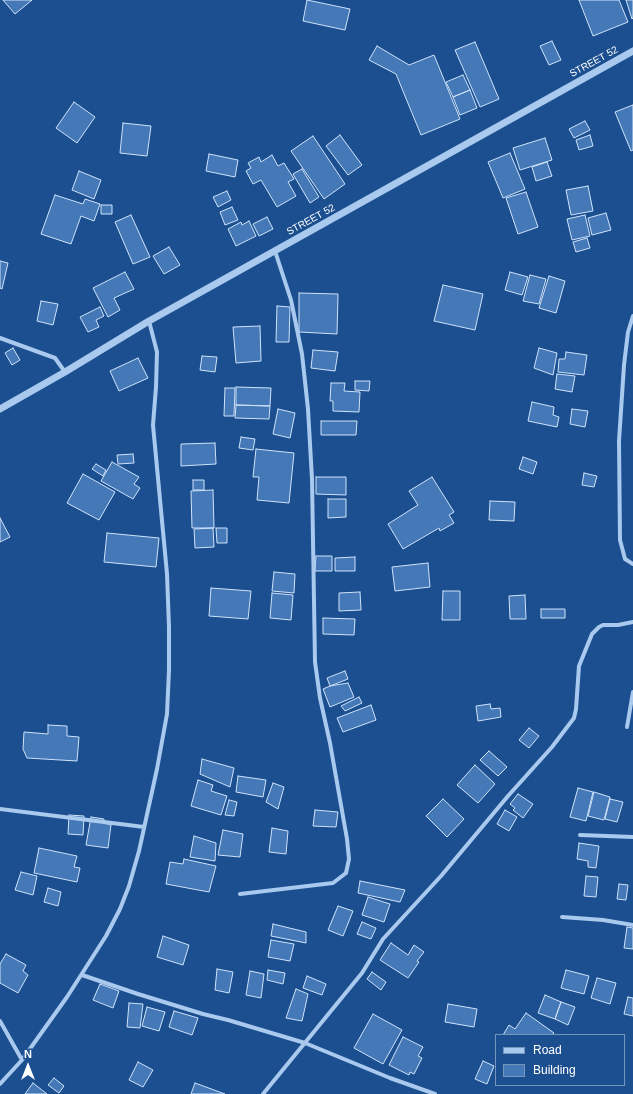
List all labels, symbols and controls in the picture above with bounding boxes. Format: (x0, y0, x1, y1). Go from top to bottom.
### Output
street label: STREET 52 (568, 44, 620, 80)
street label: STREET 52 (285, 202, 337, 238)
legend (495, 1034, 625, 1086)
text: Road (533, 1043, 562, 1057)
north arrow (8, 1046, 48, 1086)
text: N (24, 1048, 32, 1060)
text: Building (533, 1063, 576, 1077)

